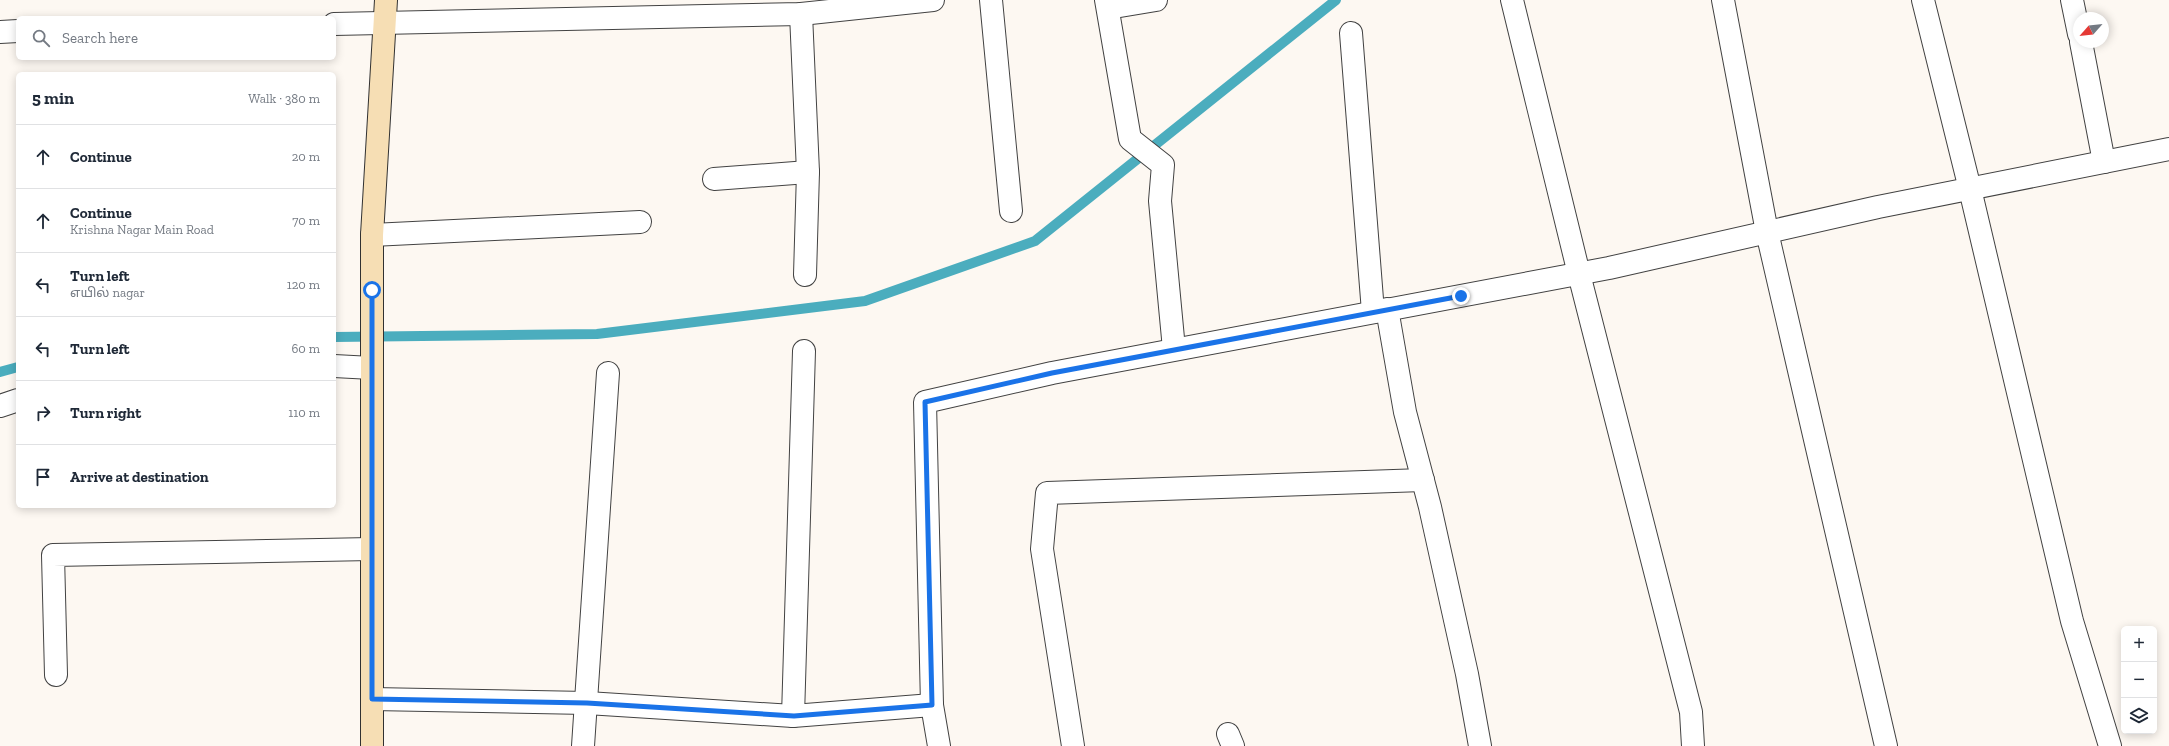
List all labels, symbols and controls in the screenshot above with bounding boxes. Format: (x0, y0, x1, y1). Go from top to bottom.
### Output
north arrow (2073, 12, 2109, 48)
search box (16, 16, 336, 60)
icon: search (30, 27, 52, 49)
text: Search here (62, 29, 138, 47)
text: 5 min (32, 88, 74, 108)
text: Walk · 380 m (248, 91, 320, 106)
icon: ahead (32, 146, 54, 168)
text: Continue (70, 148, 132, 166)
text: 20 m (292, 149, 320, 164)
text: Continue (70, 204, 132, 222)
icon: ahead (32, 210, 54, 232)
text: 70 m (292, 213, 320, 228)
text: Krishna Nagar Main Road (70, 222, 214, 237)
text: Turn left (70, 267, 130, 285)
icon: left (32, 274, 54, 296)
text: 120 m (287, 277, 320, 292)
route start (363, 281, 381, 299)
text: எயில் nagar (70, 285, 145, 300)
route end (1452, 287, 1470, 305)
icon: left (32, 338, 54, 360)
text: Turn left (70, 340, 130, 358)
text: 60 m (291, 341, 320, 356)
icon: right (32, 402, 54, 424)
text: Turn right (70, 404, 141, 422)
text: 110 m (288, 405, 320, 420)
icon: arrive (32, 466, 54, 488)
text: Arrive at destination (70, 468, 209, 486)
map controls (2121, 626, 2157, 734)
button: + (2121, 626, 2157, 662)
button: − (2121, 662, 2157, 698)
button: layers (2121, 698, 2157, 734)

